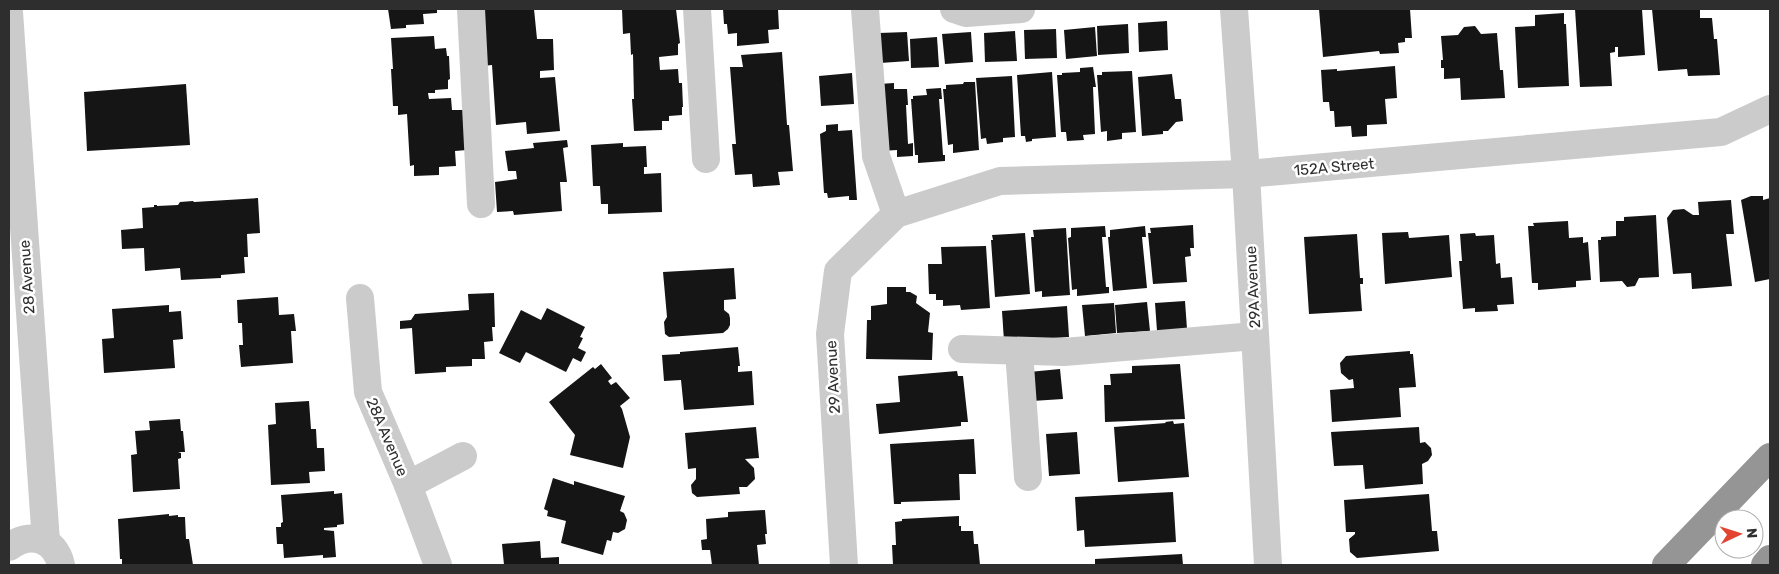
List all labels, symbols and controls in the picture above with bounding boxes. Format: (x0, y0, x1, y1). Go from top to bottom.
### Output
street label: 152A Street (1293, 155, 1375, 179)
street label: 28 Avenue (15, 239, 39, 315)
street label: 29A Avenue (1242, 245, 1264, 329)
street label: 29 Avenue (822, 340, 844, 414)
street label: 28A Avenue (362, 395, 412, 479)
north arrow (1714, 509, 1764, 559)
text: N (1743, 528, 1760, 539)

